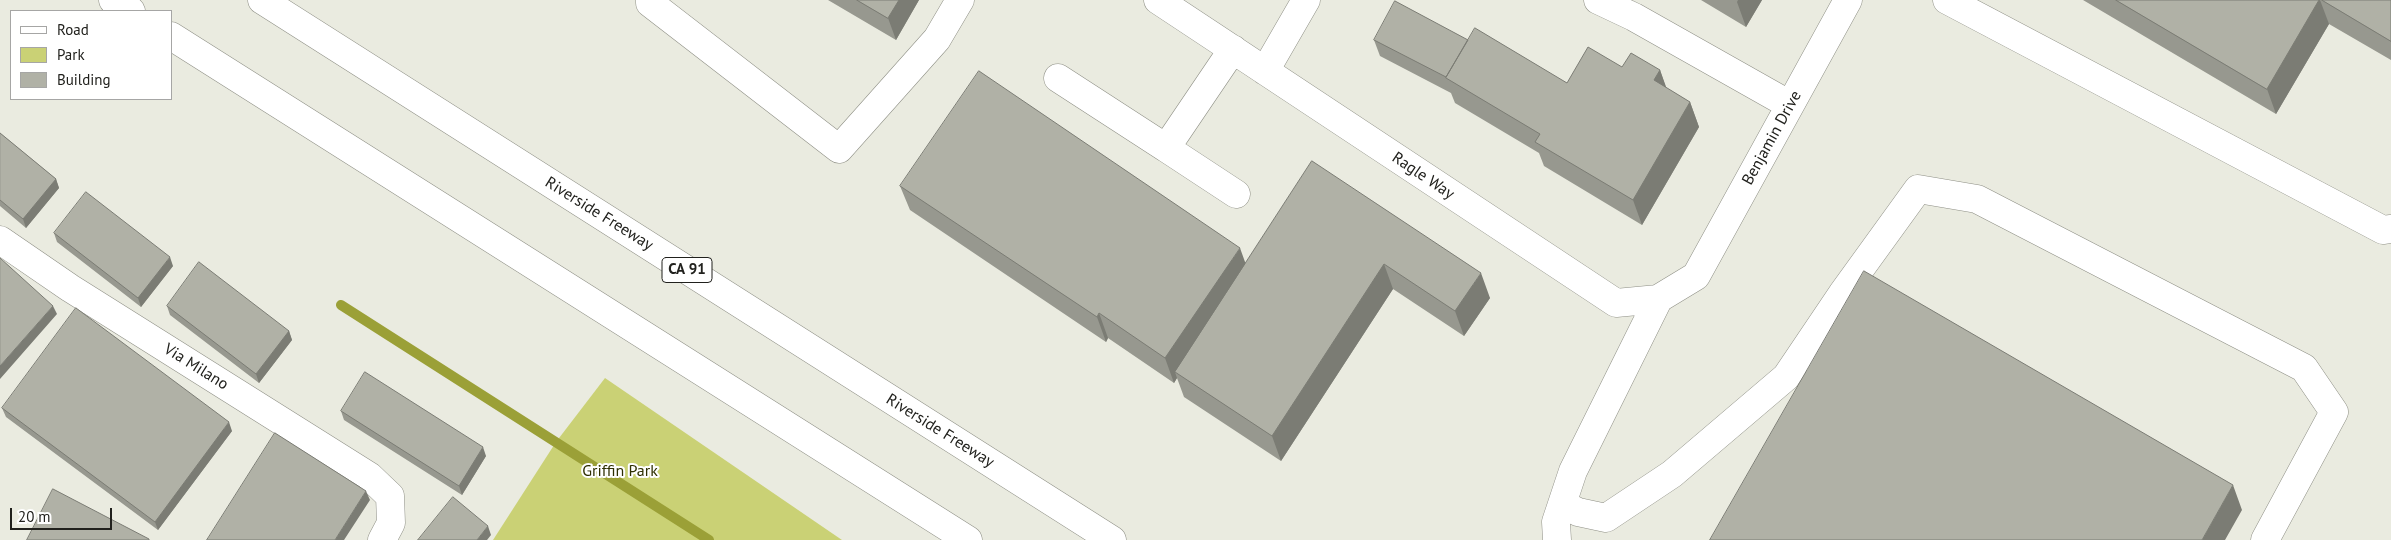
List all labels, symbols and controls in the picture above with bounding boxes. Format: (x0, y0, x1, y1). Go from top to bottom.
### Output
legend (10, 10, 172, 100)
text: Road (57, 20, 89, 39)
text: Park (57, 45, 85, 64)
text: Building (57, 70, 111, 89)
street label: Benjamin Drive (1738, 88, 1806, 188)
street label: Ragle Way (1388, 148, 1458, 204)
street label: Riverside Freeway (541, 173, 657, 255)
road number: CA 91 (662, 258, 712, 282)
street label: Via Milano (160, 340, 232, 394)
street label: Riverside Freeway (882, 390, 998, 472)
park label: Griffin Park (582, 461, 658, 481)
scale bar (12, 498, 115, 530)
text: 20 m (18, 507, 51, 526)

